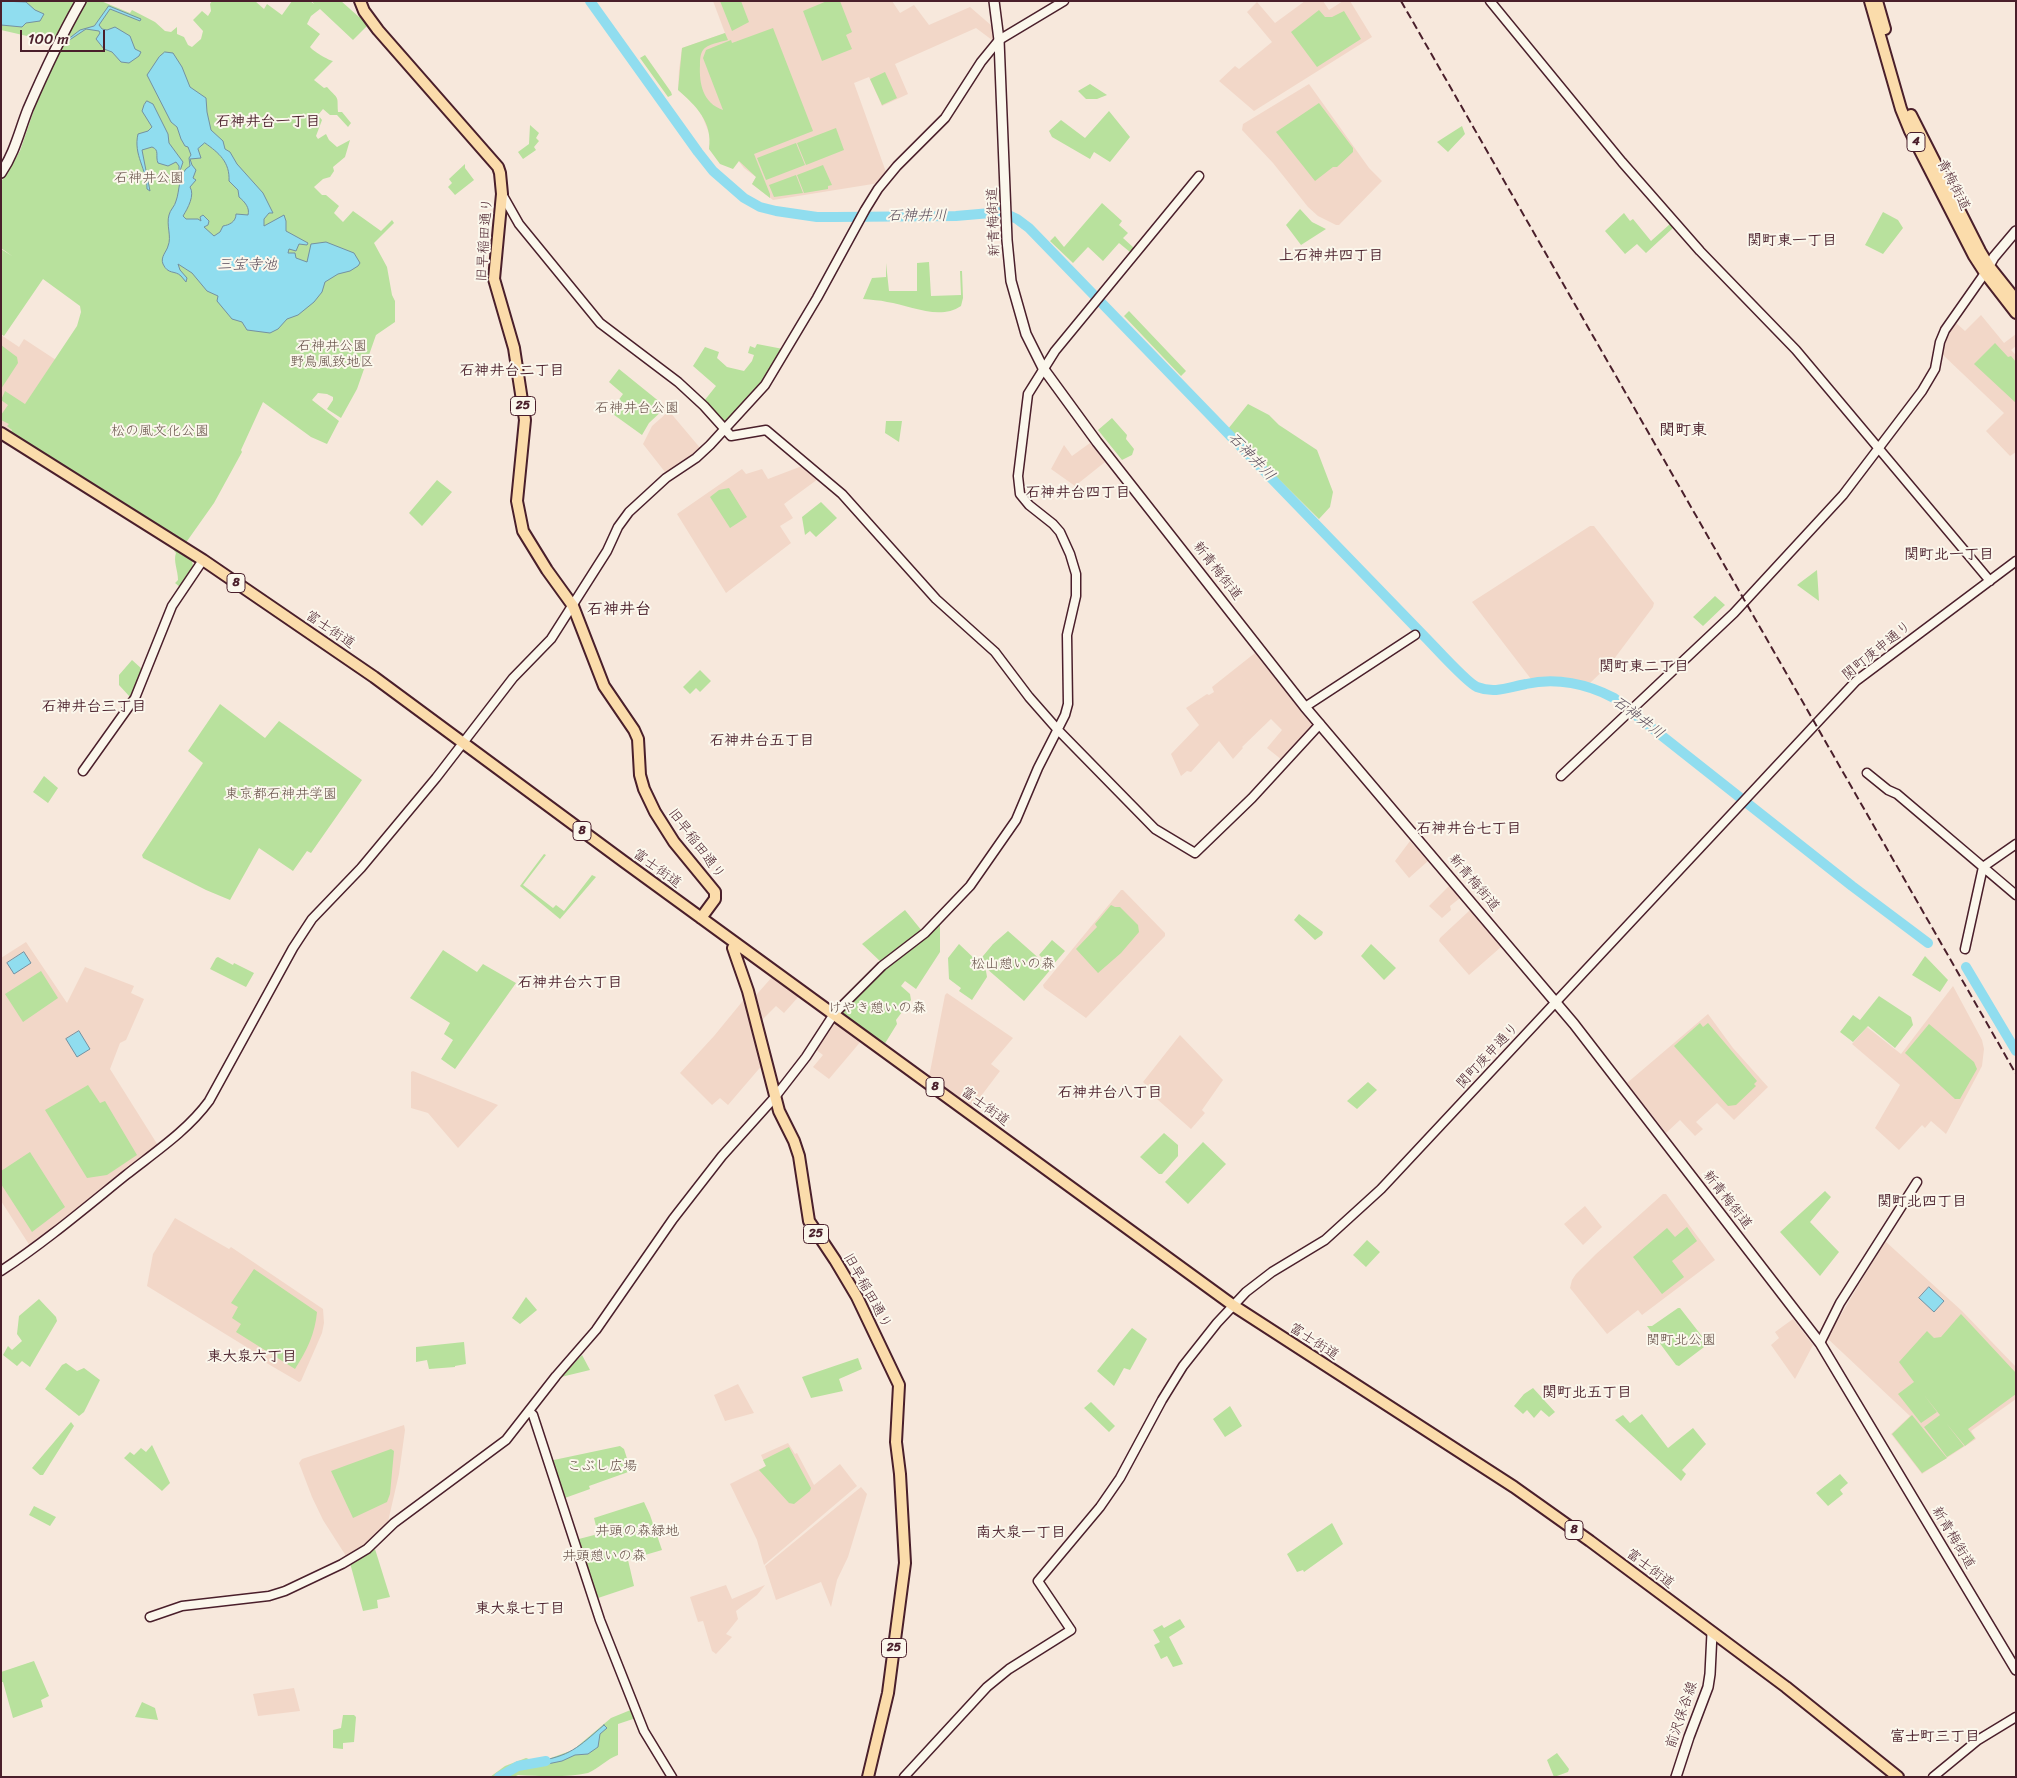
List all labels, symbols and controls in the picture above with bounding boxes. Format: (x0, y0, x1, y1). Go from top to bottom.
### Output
scale bar (22, 20, 108, 52)
text: 100 m (28, 26, 69, 52)
district label: 石神井台一丁目 (216, 113, 320, 131)
road number: 4 (1907, 132, 1925, 152)
street label: 青梅街道 (1933, 156, 1973, 214)
park label: 石神井公園 (114, 170, 184, 186)
street label: 新青梅街道 (984, 187, 1004, 257)
street label: 旧早稲田通り (474, 198, 496, 282)
water label: 石神井川 (887, 207, 947, 225)
district label: 関町東一丁目 (1747, 232, 1837, 250)
district label: 上石神井四丁目 (1279, 247, 1383, 265)
water label: 三宝寺池 (217, 256, 277, 274)
park label: 石神井公園 野鳥風致地区 (290, 338, 374, 371)
district label: 石神井台二丁目 (460, 362, 564, 380)
road number: 25 (510, 396, 536, 416)
park label: 石神井台公園 (595, 400, 679, 416)
district label: 関町東 (1659, 421, 1707, 441)
park label: 松の風文化公園 (111, 423, 209, 439)
water label: 石神井川 (1224, 429, 1278, 485)
district label: 石神井台四丁目 (1026, 484, 1130, 502)
street label: 新青梅街道 (1189, 538, 1245, 604)
district label: 関町北一丁目 (1904, 546, 1994, 564)
road number: 8 (227, 574, 245, 592)
district label: 石神井台 (587, 600, 651, 620)
street label: 富士街道 (302, 607, 358, 653)
street label: 関町庚申通り (1839, 618, 1915, 684)
district label: 関町東二丁目 (1599, 658, 1689, 676)
water label: 石神井川 (1609, 693, 1667, 743)
district label: 石神井台三丁目 (42, 698, 146, 716)
district label: 石神井台五丁目 (710, 732, 814, 750)
park label: 東京都石神井学園 (225, 786, 337, 802)
street label: 旧早稲田通り (664, 805, 728, 883)
district label: 石神井台七丁目 (1417, 820, 1521, 838)
road number: 8 (573, 821, 591, 840)
street label: 富士街道 (629, 846, 685, 892)
street label: 新青梅街道 (1445, 851, 1503, 915)
park label: 松山憩いの森 (971, 956, 1055, 972)
district label: 石神井台六丁目 (518, 974, 622, 992)
park label: けやき憩いの森 (828, 1000, 926, 1016)
street label: 関町庚申通り (1453, 1020, 1523, 1092)
road number: 8 (926, 1078, 944, 1096)
street label: 富士街道 (957, 1084, 1013, 1130)
district label: 石神井台八丁目 (1058, 1084, 1162, 1102)
street label: 新青梅街道 (1699, 1167, 1755, 1233)
district label: 関町北四丁目 (1877, 1193, 1967, 1211)
road number: 25 (804, 1224, 828, 1244)
street label: 旧早稲田通り (839, 1250, 895, 1332)
street label: 富士街道 (1286, 1320, 1342, 1364)
park label: 関町北公園 (1646, 1332, 1716, 1348)
district label: 東大泉六丁目 (207, 1348, 297, 1366)
district label: 関町北五丁目 (1542, 1384, 1632, 1402)
park label: こぶし広場 (567, 1458, 637, 1474)
street label: 新青梅街道 (1928, 1504, 1978, 1572)
road number: 8 (1565, 1520, 1583, 1540)
park label: 井頭の森緑地 (595, 1523, 679, 1539)
district label: 南大泉一丁目 (976, 1524, 1066, 1542)
street label: 富士街道 (1623, 1545, 1677, 1593)
park label: 井頭憩いの森 (562, 1548, 646, 1564)
district label: 東大泉七丁目 (475, 1600, 565, 1618)
road number: 25 (882, 1639, 906, 1658)
street label: 前沢保谷線 (1663, 1679, 1701, 1751)
district label: 富士町三丁目 (1890, 1728, 1980, 1746)

